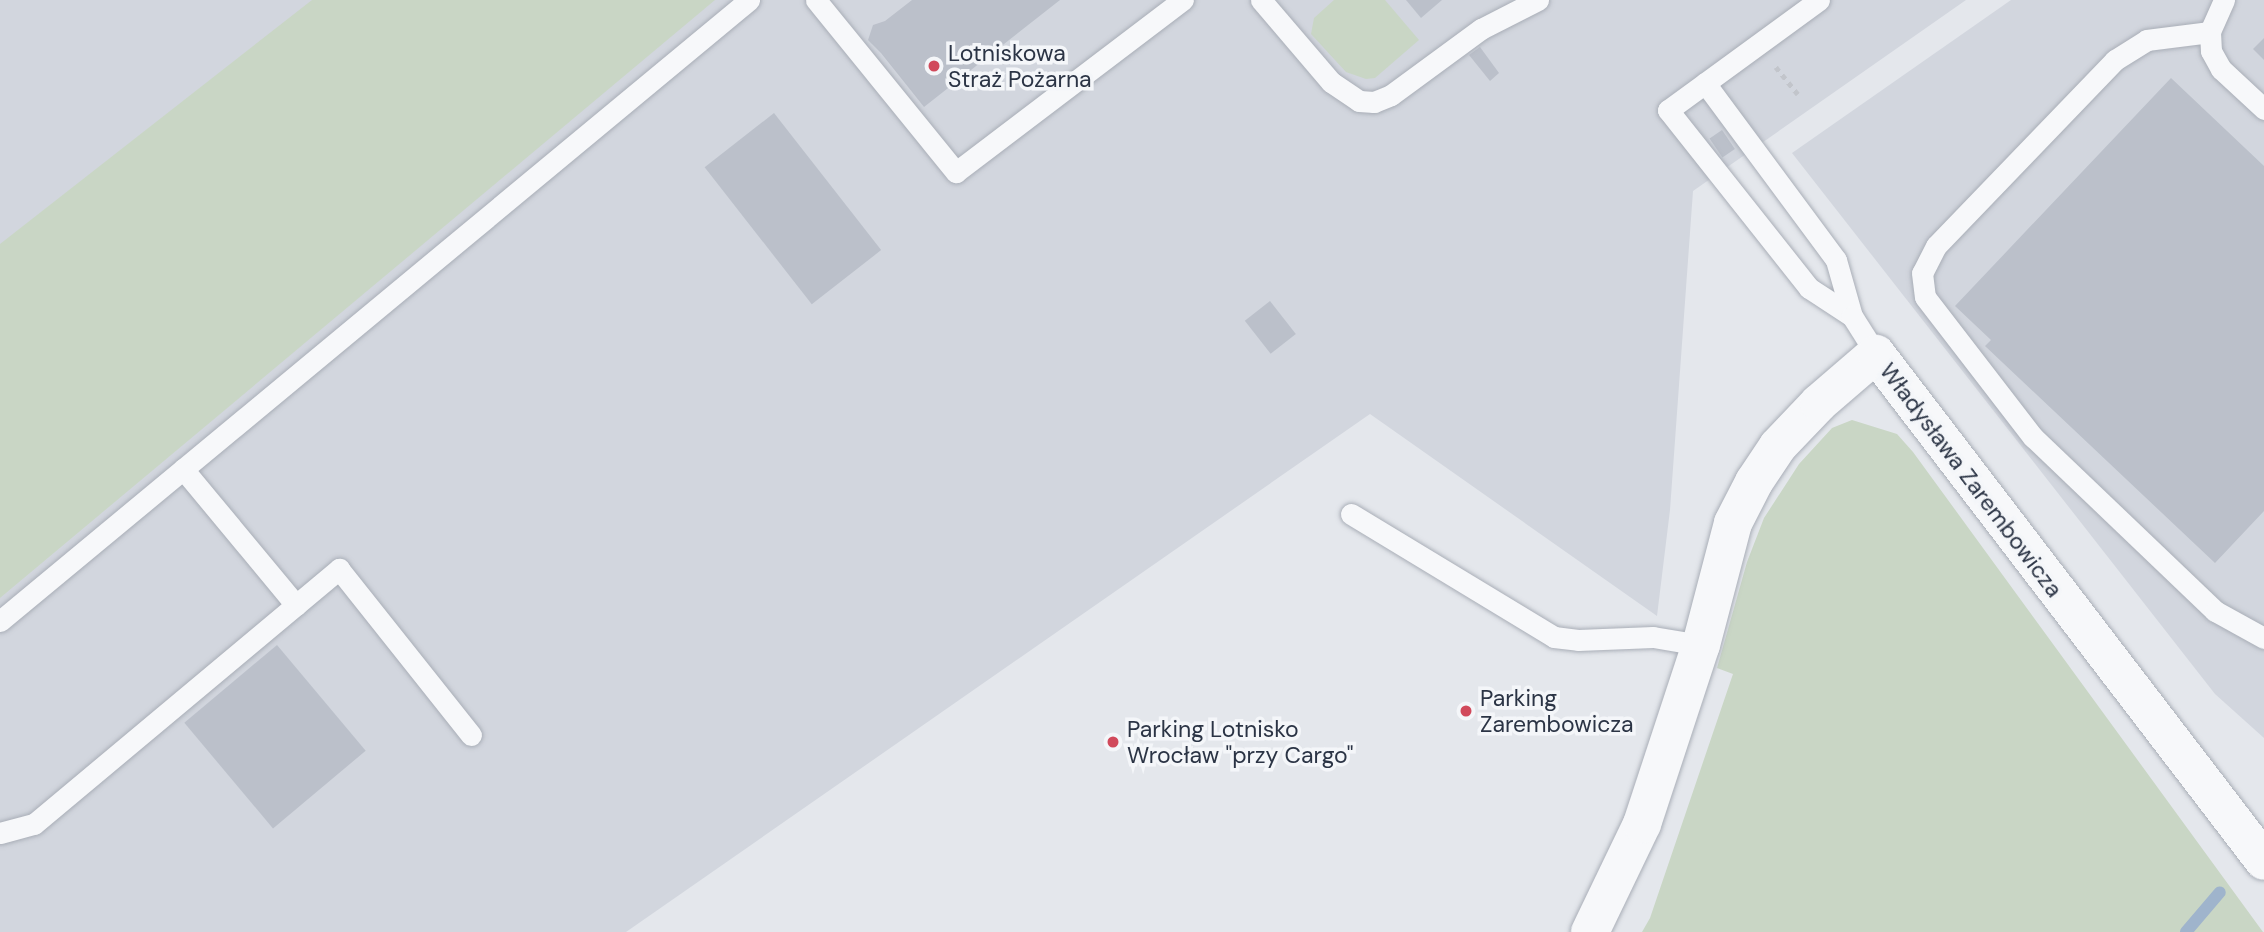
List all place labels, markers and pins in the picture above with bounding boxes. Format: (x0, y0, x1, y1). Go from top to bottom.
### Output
place label: Lotniskowa Straż Pożarna (948, 39, 1092, 93)
marker: Lotniskowa Straż Pożarna (926, 58, 942, 74)
place label: Parking Zarembowicza (1480, 684, 1633, 738)
marker: Parking Zarembowicza (1458, 703, 1474, 719)
place label: Parking Lotnisko Wrocław "przy Cargo" (1127, 715, 1353, 769)
marker: Parking Lotnisko Wrocław "przy Cargo" (1105, 734, 1121, 750)

